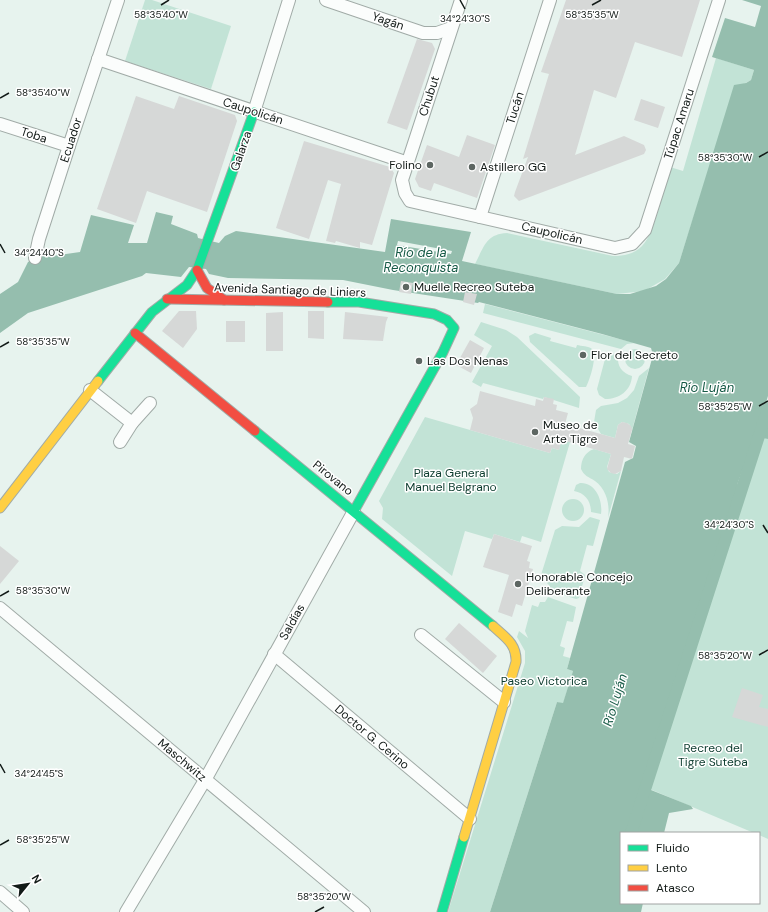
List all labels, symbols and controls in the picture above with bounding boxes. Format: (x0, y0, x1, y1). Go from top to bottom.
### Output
text: 58°35'40"W (134, 8, 188, 21)
street label: Yagán (370, 8, 406, 34)
text: 58°35'35"W (565, 8, 619, 21)
text: 34°24'30"S (440, 12, 490, 25)
street label: Chubut (415, 74, 443, 118)
text: 58°35'40"W (16, 86, 70, 99)
street label: Túpac Amaru (660, 86, 698, 161)
street label: Tucán (502, 90, 528, 126)
street label: Caupolicán (221, 94, 285, 128)
street label: Ecuador (56, 115, 86, 164)
street label: Toba (19, 123, 49, 147)
street label: Galarza (227, 129, 255, 173)
text: 58°35'30"W (698, 151, 753, 164)
place label: Folino (389, 157, 422, 173)
place label: Astillero GG (480, 159, 546, 175)
marker: Folino (425, 160, 435, 170)
marker: Astillero GG (467, 162, 477, 172)
street label: Caupolicán (520, 218, 584, 248)
water label: Río de la Reconquista (384, 244, 458, 276)
text: 34°24'40"S (14, 246, 64, 259)
street label: Avenida Santiago de Liniers (214, 279, 366, 301)
place label: Muelle Recreo Suteba (414, 279, 534, 295)
marker: Muelle Recreo Suteba (401, 282, 411, 292)
text: 58°35'35"W (16, 335, 70, 348)
place label: Flor del Secreto (591, 347, 678, 363)
marker: Flor del Secreto (578, 350, 588, 360)
place label: Las Dos Nenas (427, 353, 508, 369)
marker: Las Dos Nenas (414, 356, 424, 366)
water label: Río Luján (680, 379, 734, 396)
text: 58°35'25"W (698, 400, 752, 413)
place label: Museo de Arte Tigre (543, 417, 598, 447)
marker: Museo de Arte Tigre (530, 427, 540, 437)
street label: Pirovano (310, 457, 356, 499)
park label: Plaza General Manuel Belgrano (405, 465, 497, 495)
text: 34°24'30"S (704, 518, 754, 531)
place label: Honorable Concejo Deliberante (526, 569, 633, 599)
marker: Honorable Concejo Deliberante (513, 579, 523, 589)
text: 58°35'30"W (16, 584, 71, 597)
street label: Saldías (276, 601, 308, 643)
text: 58°35'20"W (698, 649, 752, 662)
water label: Río Luján (599, 672, 631, 728)
park label: Paseo Victorica (501, 673, 587, 689)
street label: Doctor G. Cerino (331, 701, 413, 773)
street label: Maschwitz (154, 735, 210, 785)
park label: Recreo del Tigre Suteba (678, 740, 748, 770)
text: 34°24'45"S (15, 767, 64, 780)
legend (620, 832, 760, 904)
text: 58°35'25"W (16, 833, 70, 846)
text: Fluido (656, 840, 690, 856)
text: Lento (656, 860, 687, 876)
north arrow (8, 864, 48, 904)
text: N (29, 872, 45, 886)
text: Atasco (656, 880, 695, 896)
text: 58°35'20"W (297, 890, 351, 903)

